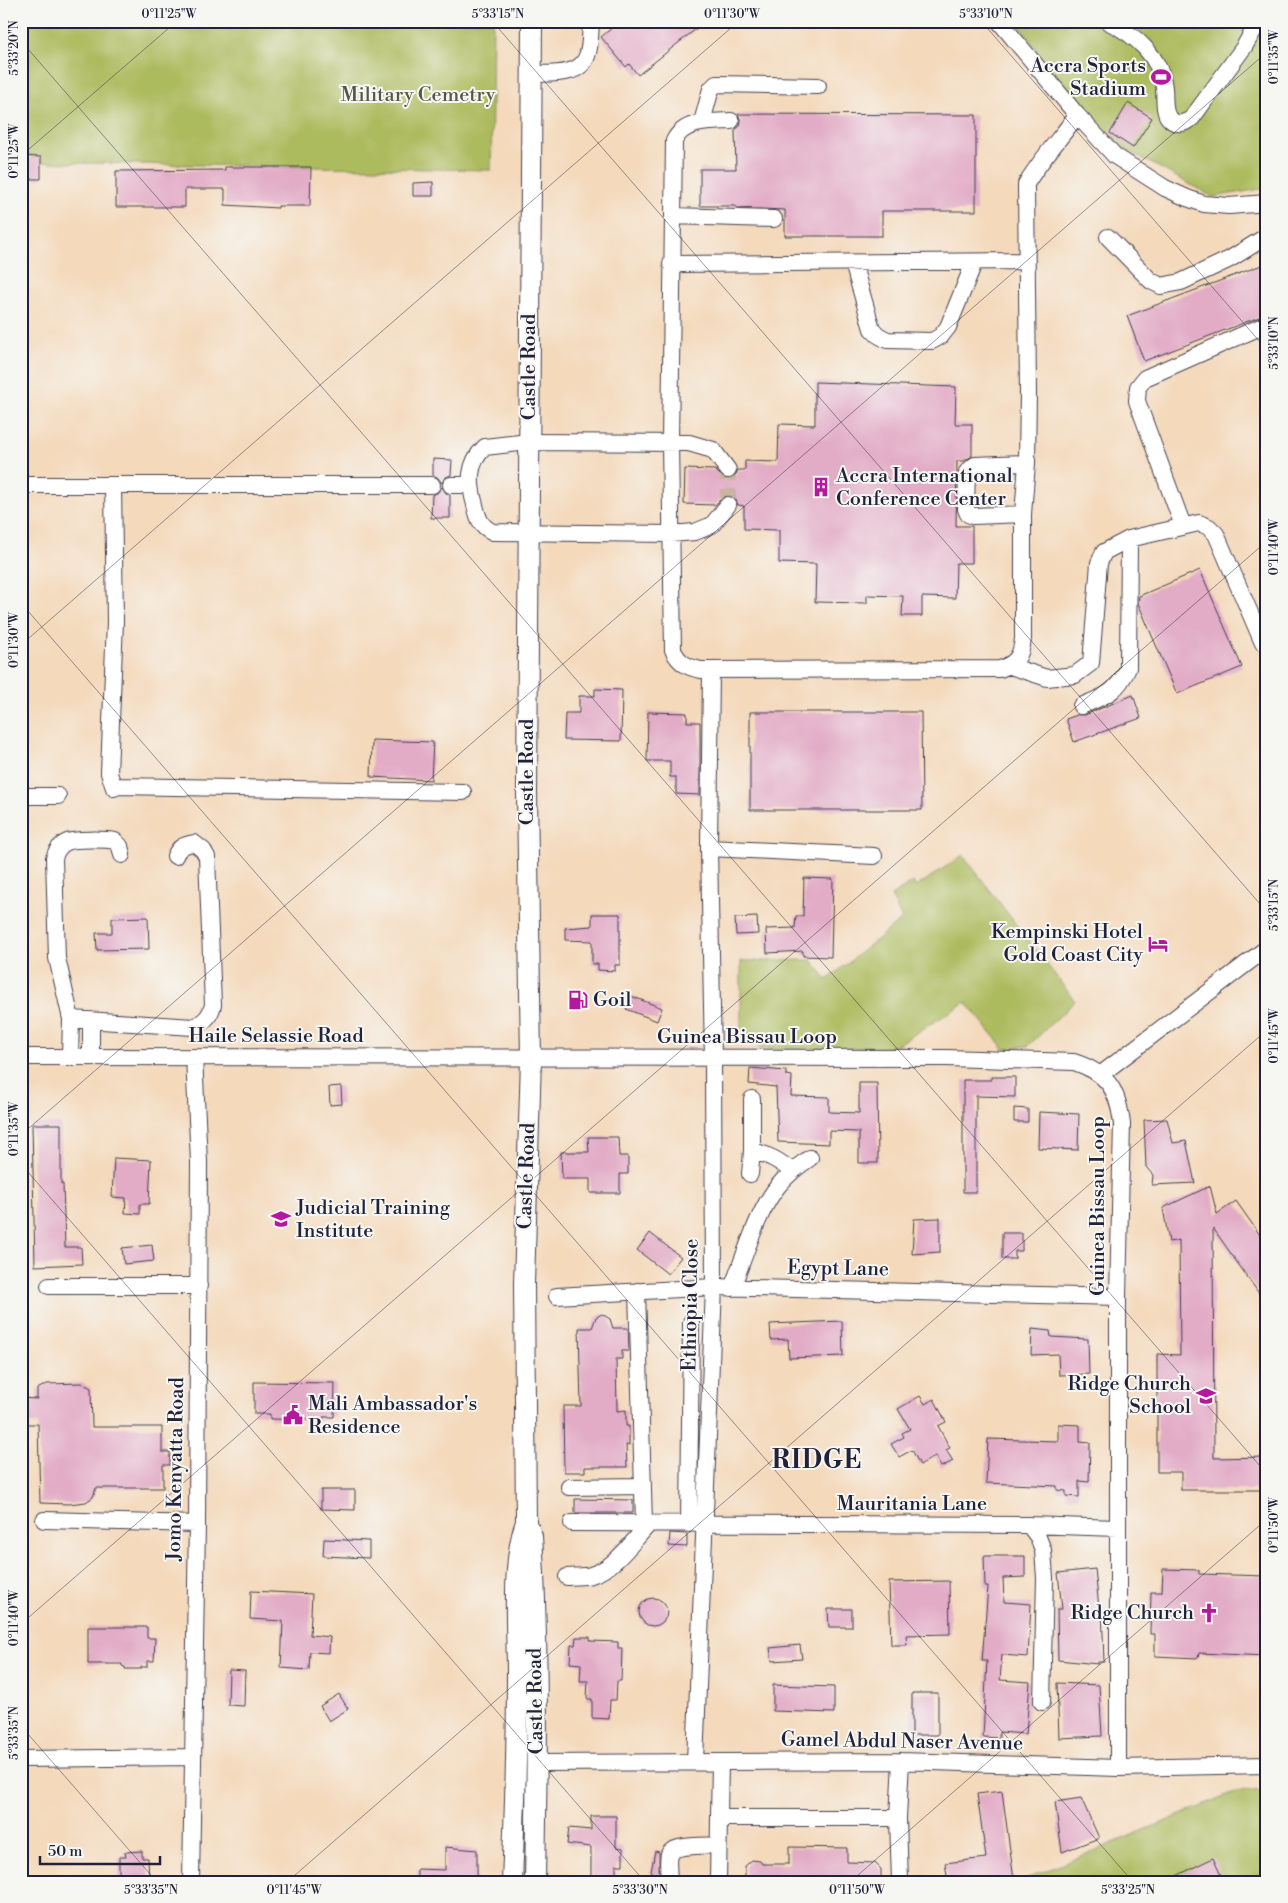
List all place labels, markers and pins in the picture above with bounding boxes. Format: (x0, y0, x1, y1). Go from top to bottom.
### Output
place label: Accra Sports Stadium (1030, 54, 1146, 102)
sports icon: Accra Sports Stadium (1150, 66, 1172, 88)
place label: Accra International Conference Center (835, 464, 1013, 512)
building icon: Accra International Conference Center (810, 476, 832, 498)
place label: Kempinski Hotel Gold Coast City (991, 920, 1143, 968)
hotel icon: Kempinski Hotel Gold Coast City (1147, 933, 1169, 955)
place label: Goil (593, 988, 632, 1013)
fuel station icon: Goil (567, 989, 589, 1011)
place label: Judicial Training Institute (295, 1196, 451, 1244)
school or university icon: Judicial Training Institute (270, 1208, 292, 1230)
place label: Ridge Church School (1068, 1372, 1191, 1420)
school or university icon: Ridge Church School (1195, 1385, 1217, 1407)
place label: Mali Ambassador's Residence (308, 1392, 477, 1440)
public building icon: Mali Ambassador's Residence (282, 1404, 304, 1426)
place label: Ridge Church (1071, 1601, 1194, 1626)
church icon: Ridge Church (1198, 1602, 1220, 1624)

